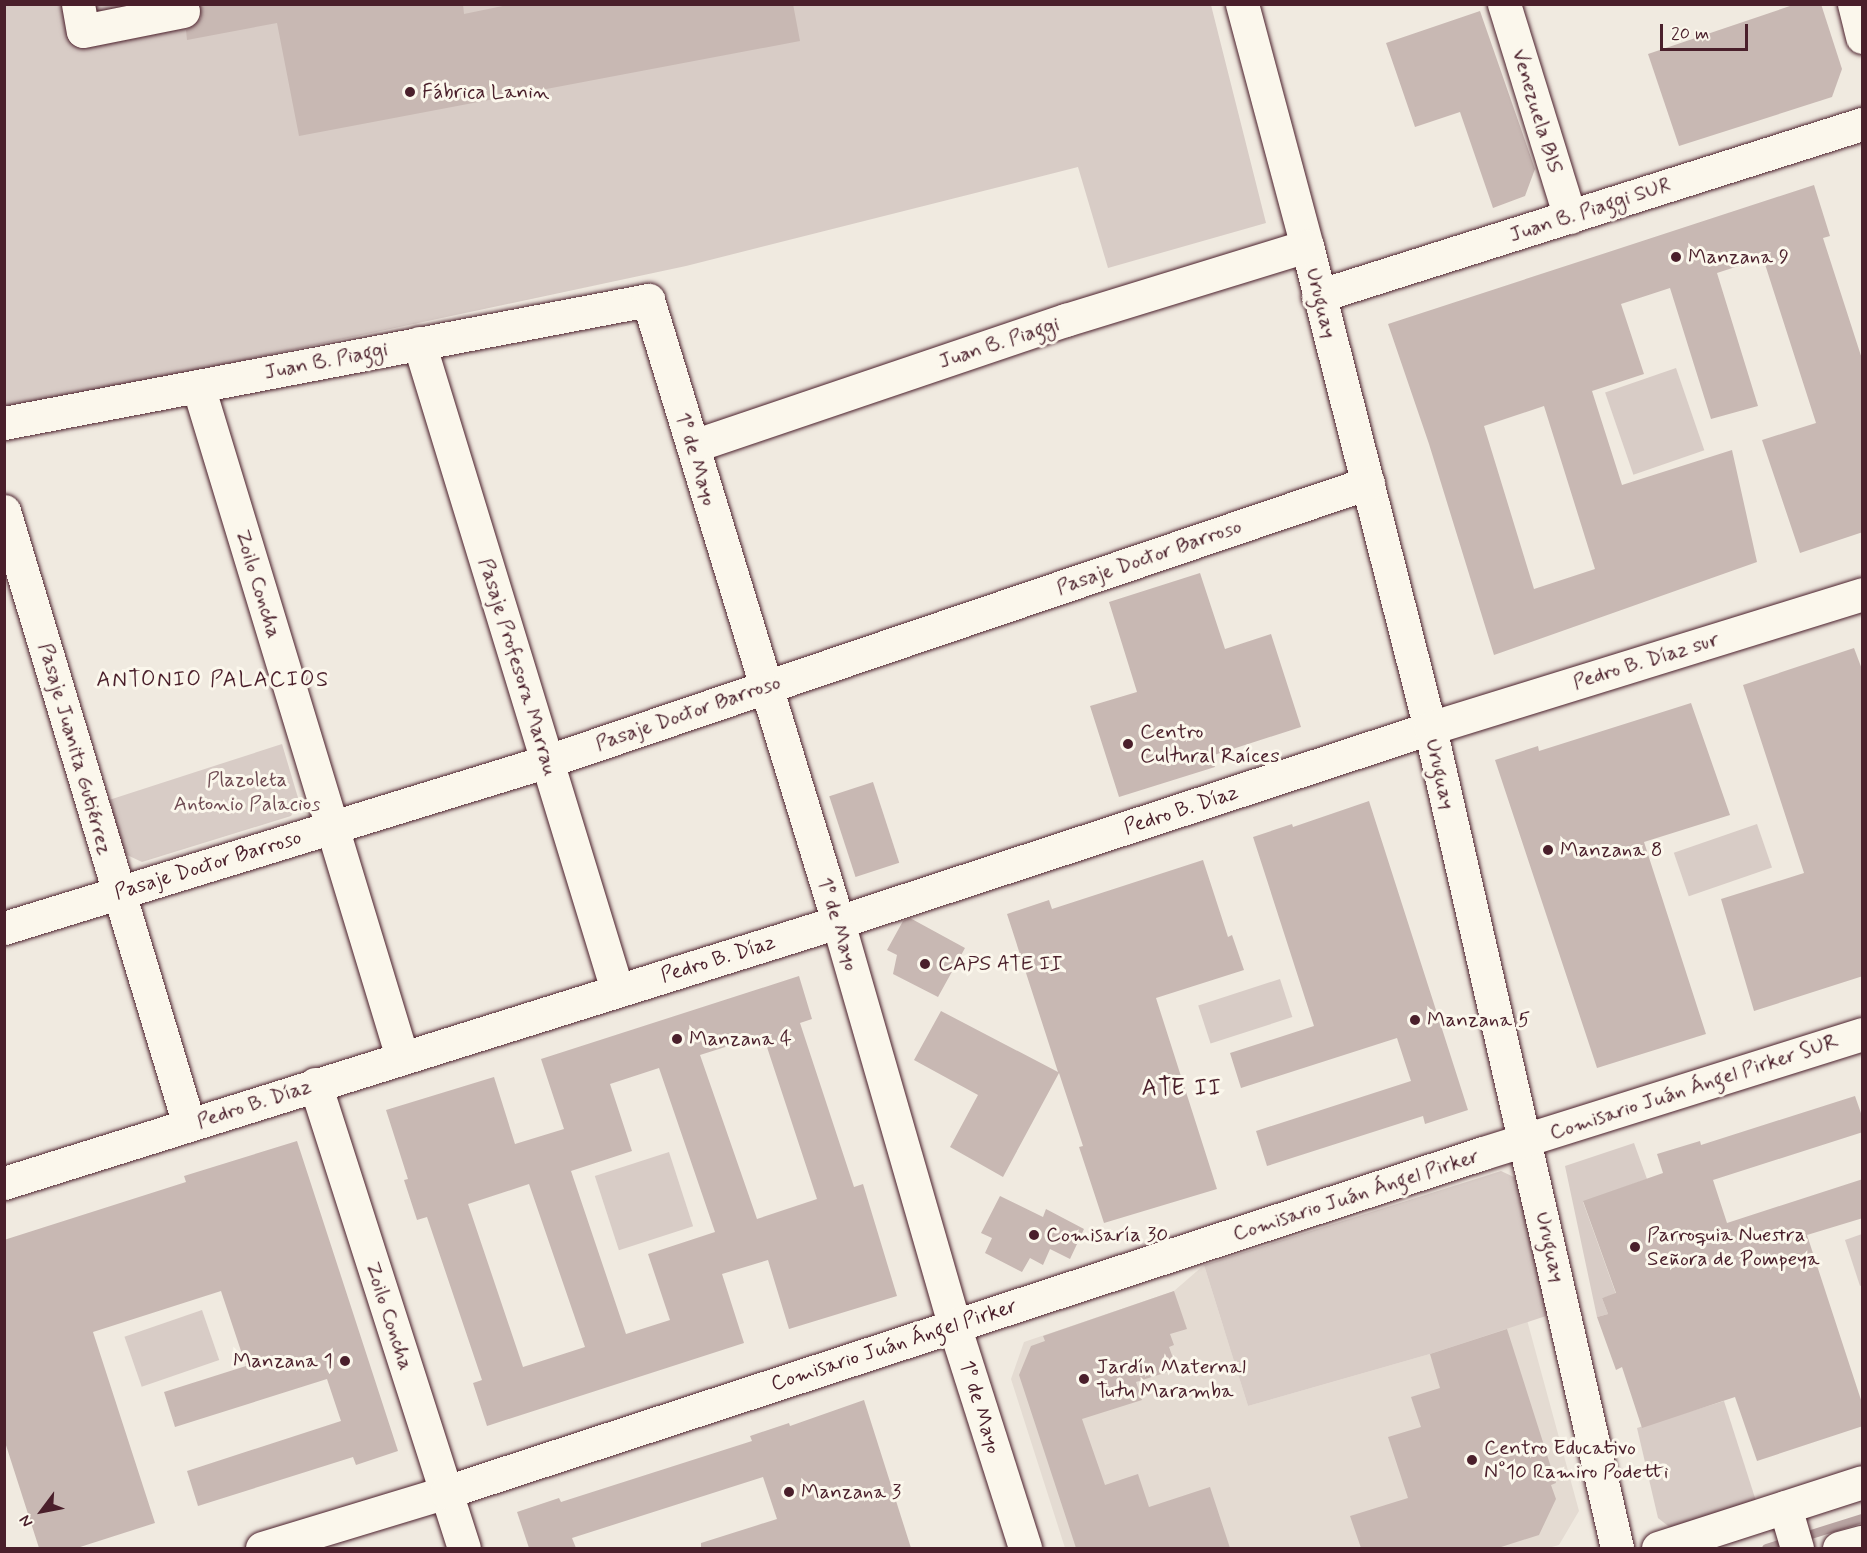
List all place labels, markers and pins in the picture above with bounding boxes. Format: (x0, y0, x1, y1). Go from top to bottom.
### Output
place label: Fábrica Lanin (422, 79, 548, 105)
marker: Fábrica Lanin (403, 85, 417, 99)
place label: Manzana 9 (1688, 244, 1789, 270)
marker: Manzana 9 (1669, 250, 1683, 264)
place label: Centro Cultural Raíces (1140, 719, 1278, 769)
marker: Centro Cultural Raíces (1121, 737, 1135, 751)
place label: Manzana 8 (1560, 837, 1663, 863)
marker: Manzana 8 (1541, 843, 1555, 857)
place label: CAPS ATE II (938, 951, 1066, 977)
marker: CAPS ATE II (916, 955, 934, 973)
place label: Manzana 5 (1427, 1007, 1530, 1033)
marker: Manzana 5 (1408, 1013, 1422, 1027)
place label: Manzana 4 (689, 1026, 792, 1052)
marker: Manzana 4 (670, 1032, 684, 1046)
place label: Comisaría 30 (1046, 1222, 1168, 1248)
place label: Parroquia Nuestra Señora de Pompeya (1647, 1222, 1818, 1272)
marker: Comisaría 30 (1027, 1228, 1041, 1242)
marker: Parroquia Nuestra Señora de Pompeya (1628, 1240, 1642, 1254)
place label: Manzana 1 (233, 1348, 333, 1374)
marker: Manzana 1 (338, 1354, 352, 1368)
place label: Jardín Maternal Tutu Maramba (1096, 1354, 1243, 1404)
marker: Jardín Maternal Tutu Maramba (1077, 1372, 1091, 1386)
place label: Centro Educativo N°10 Ramiro Podetti (1484, 1435, 1668, 1485)
marker: Centro Educativo N°10 Ramiro Podetti (1465, 1453, 1479, 1467)
place label: Manzana 3 (801, 1479, 901, 1505)
marker: Manzana 3 (782, 1485, 796, 1499)

